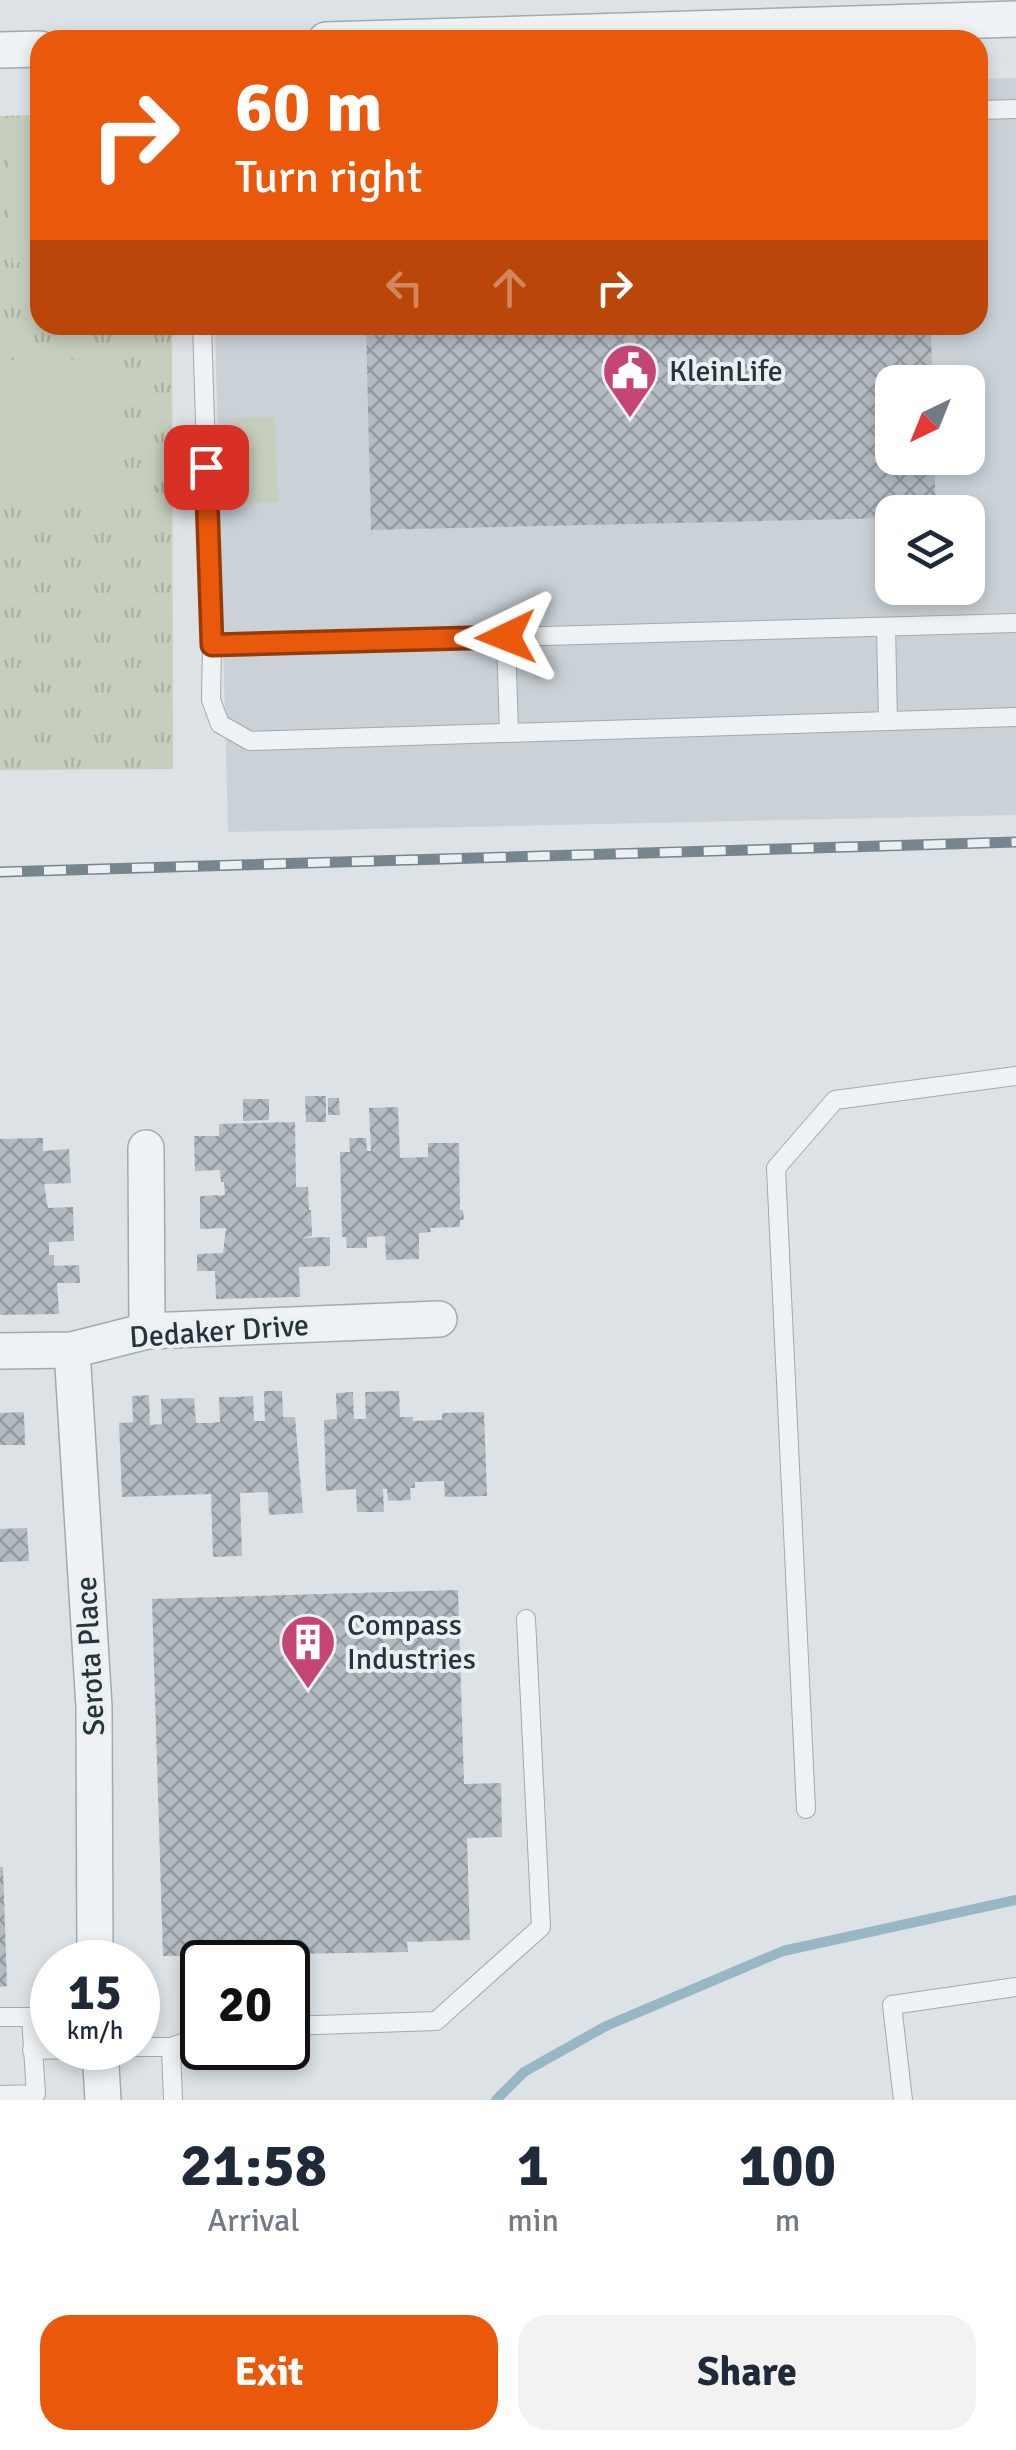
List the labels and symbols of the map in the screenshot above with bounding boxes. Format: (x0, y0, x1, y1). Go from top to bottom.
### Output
public building icon: KleinLife (600, 341, 660, 420)
place label: KleinLife (669, 353, 783, 390)
north arrow (875, 365, 985, 475)
pin (164, 425, 249, 510)
position arrow (454, 585, 558, 689)
street label: Dedaker Drive (128, 1307, 310, 1356)
street label: Serota Place (68, 1575, 113, 1737)
place label: Compass Industries (347, 1607, 476, 1678)
building icon: Compass Industries (278, 1612, 338, 1691)
speed limit sign: 20 (180, 1940, 310, 2070)

